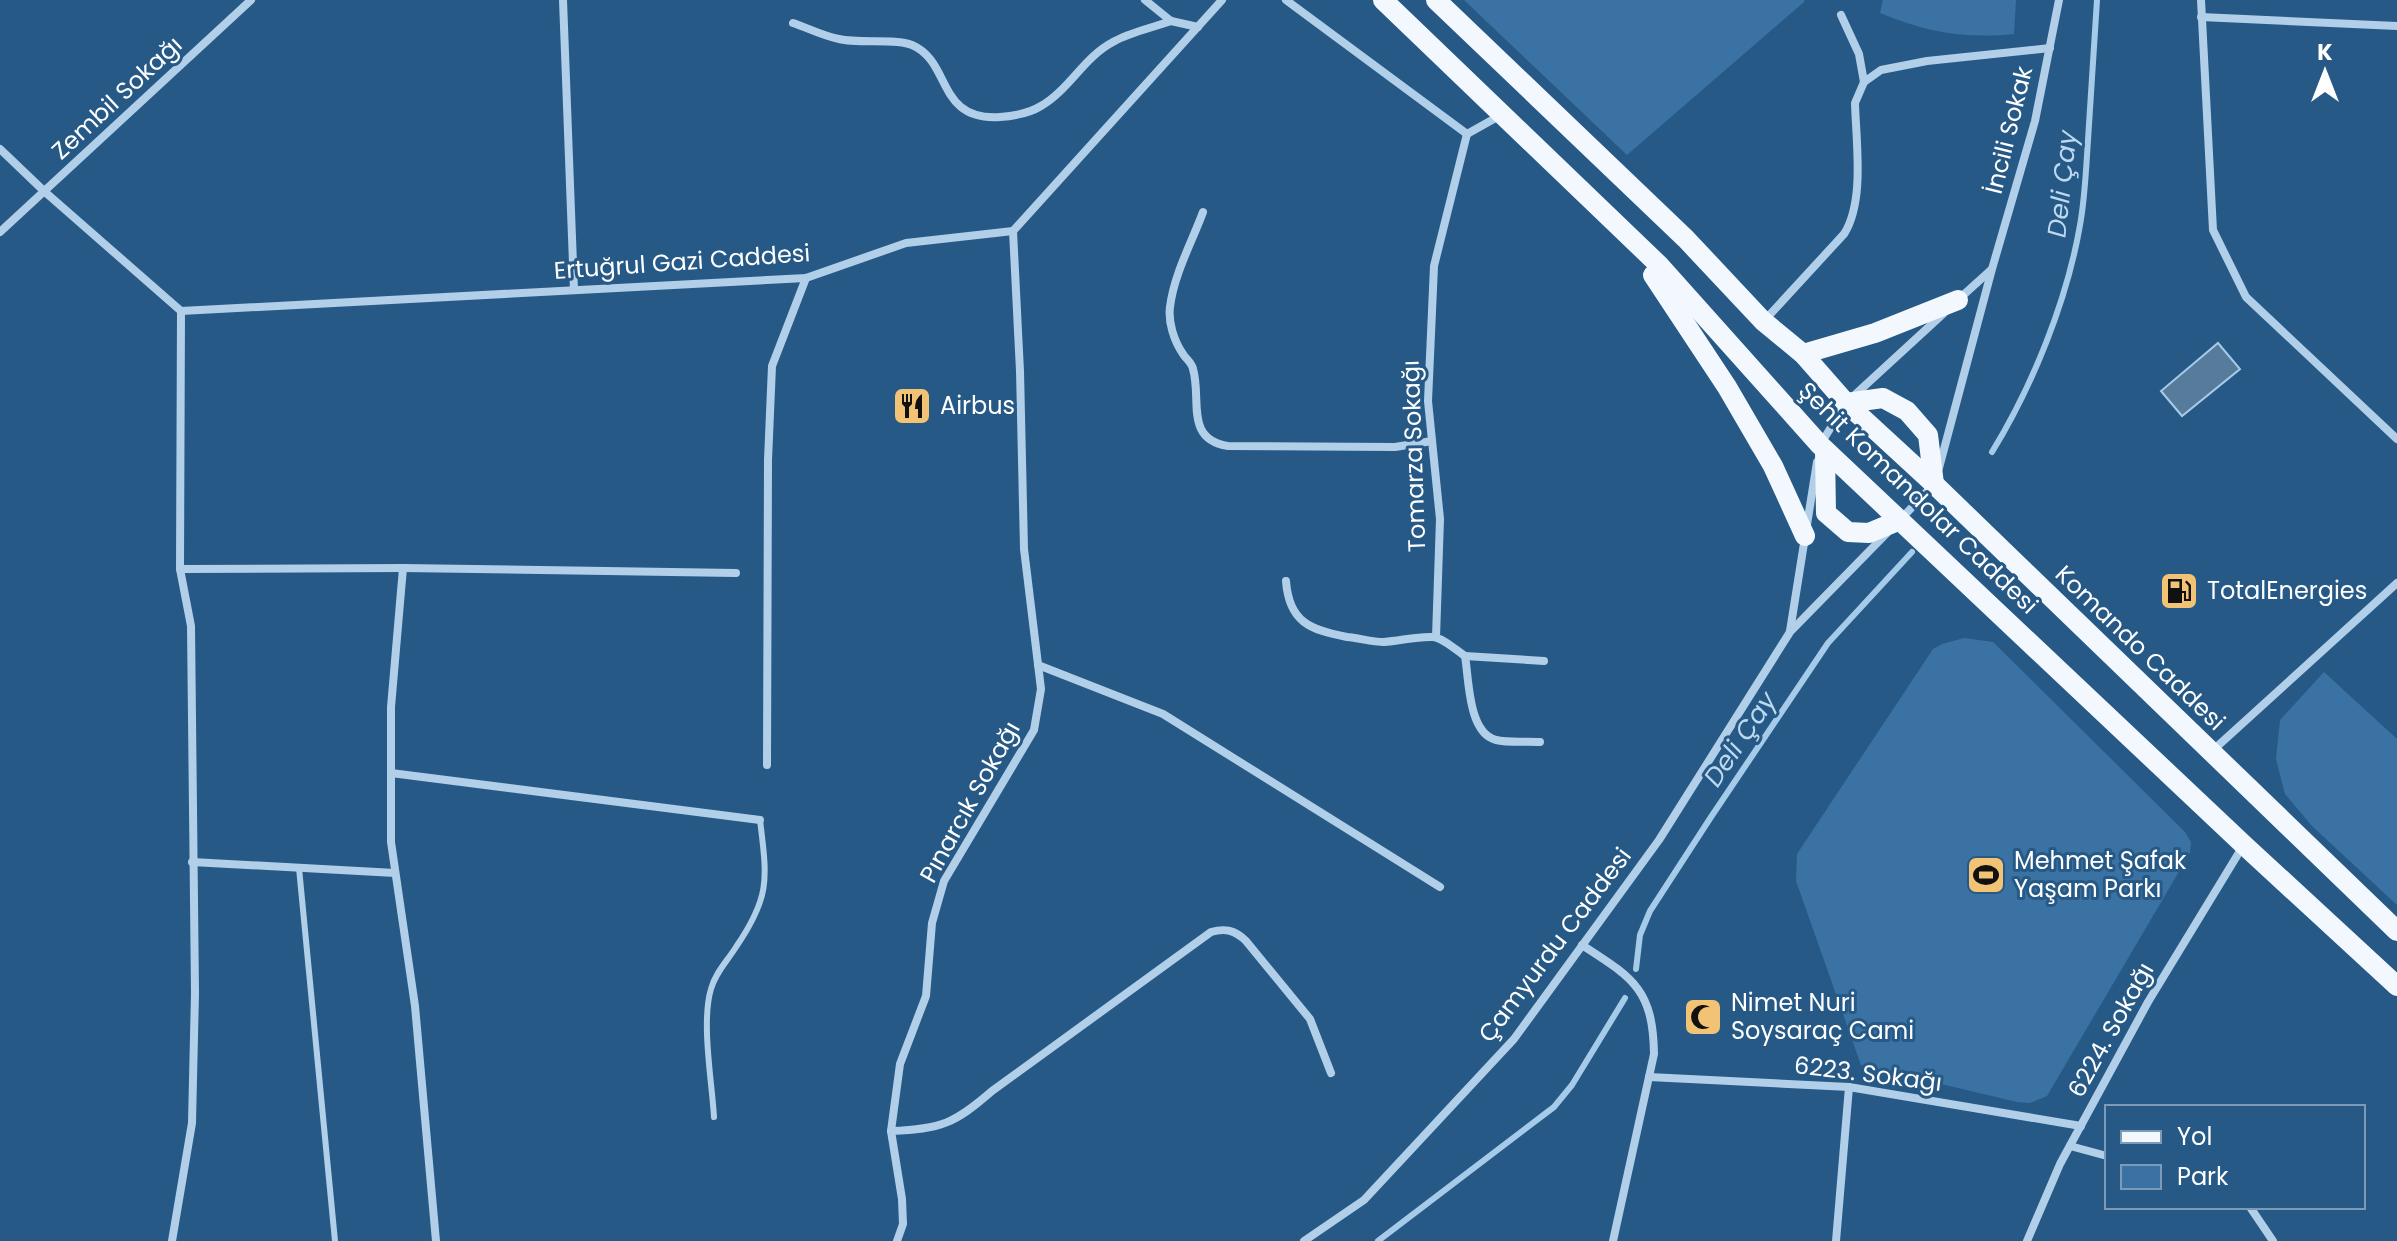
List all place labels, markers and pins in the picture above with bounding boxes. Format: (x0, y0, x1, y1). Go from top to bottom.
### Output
restaurant icon: Airbus (891, 385, 933, 427)
place label: Airbus (940, 389, 1015, 422)
fuel station icon: TotalEnergies (2158, 570, 2200, 612)
place label: TotalEnergies (2207, 574, 2367, 607)
place label: Mehmet Şafak Yaşam Parkı (2014, 844, 2187, 905)
sports icon: Mehmet Şafak Yaşam Parkı (1965, 854, 2007, 896)
place label: Nimet Nuri Soysaraç Cami (1731, 986, 1914, 1047)
mosque icon: Nimet Nuri Soysaraç Cami (1682, 996, 1724, 1038)

